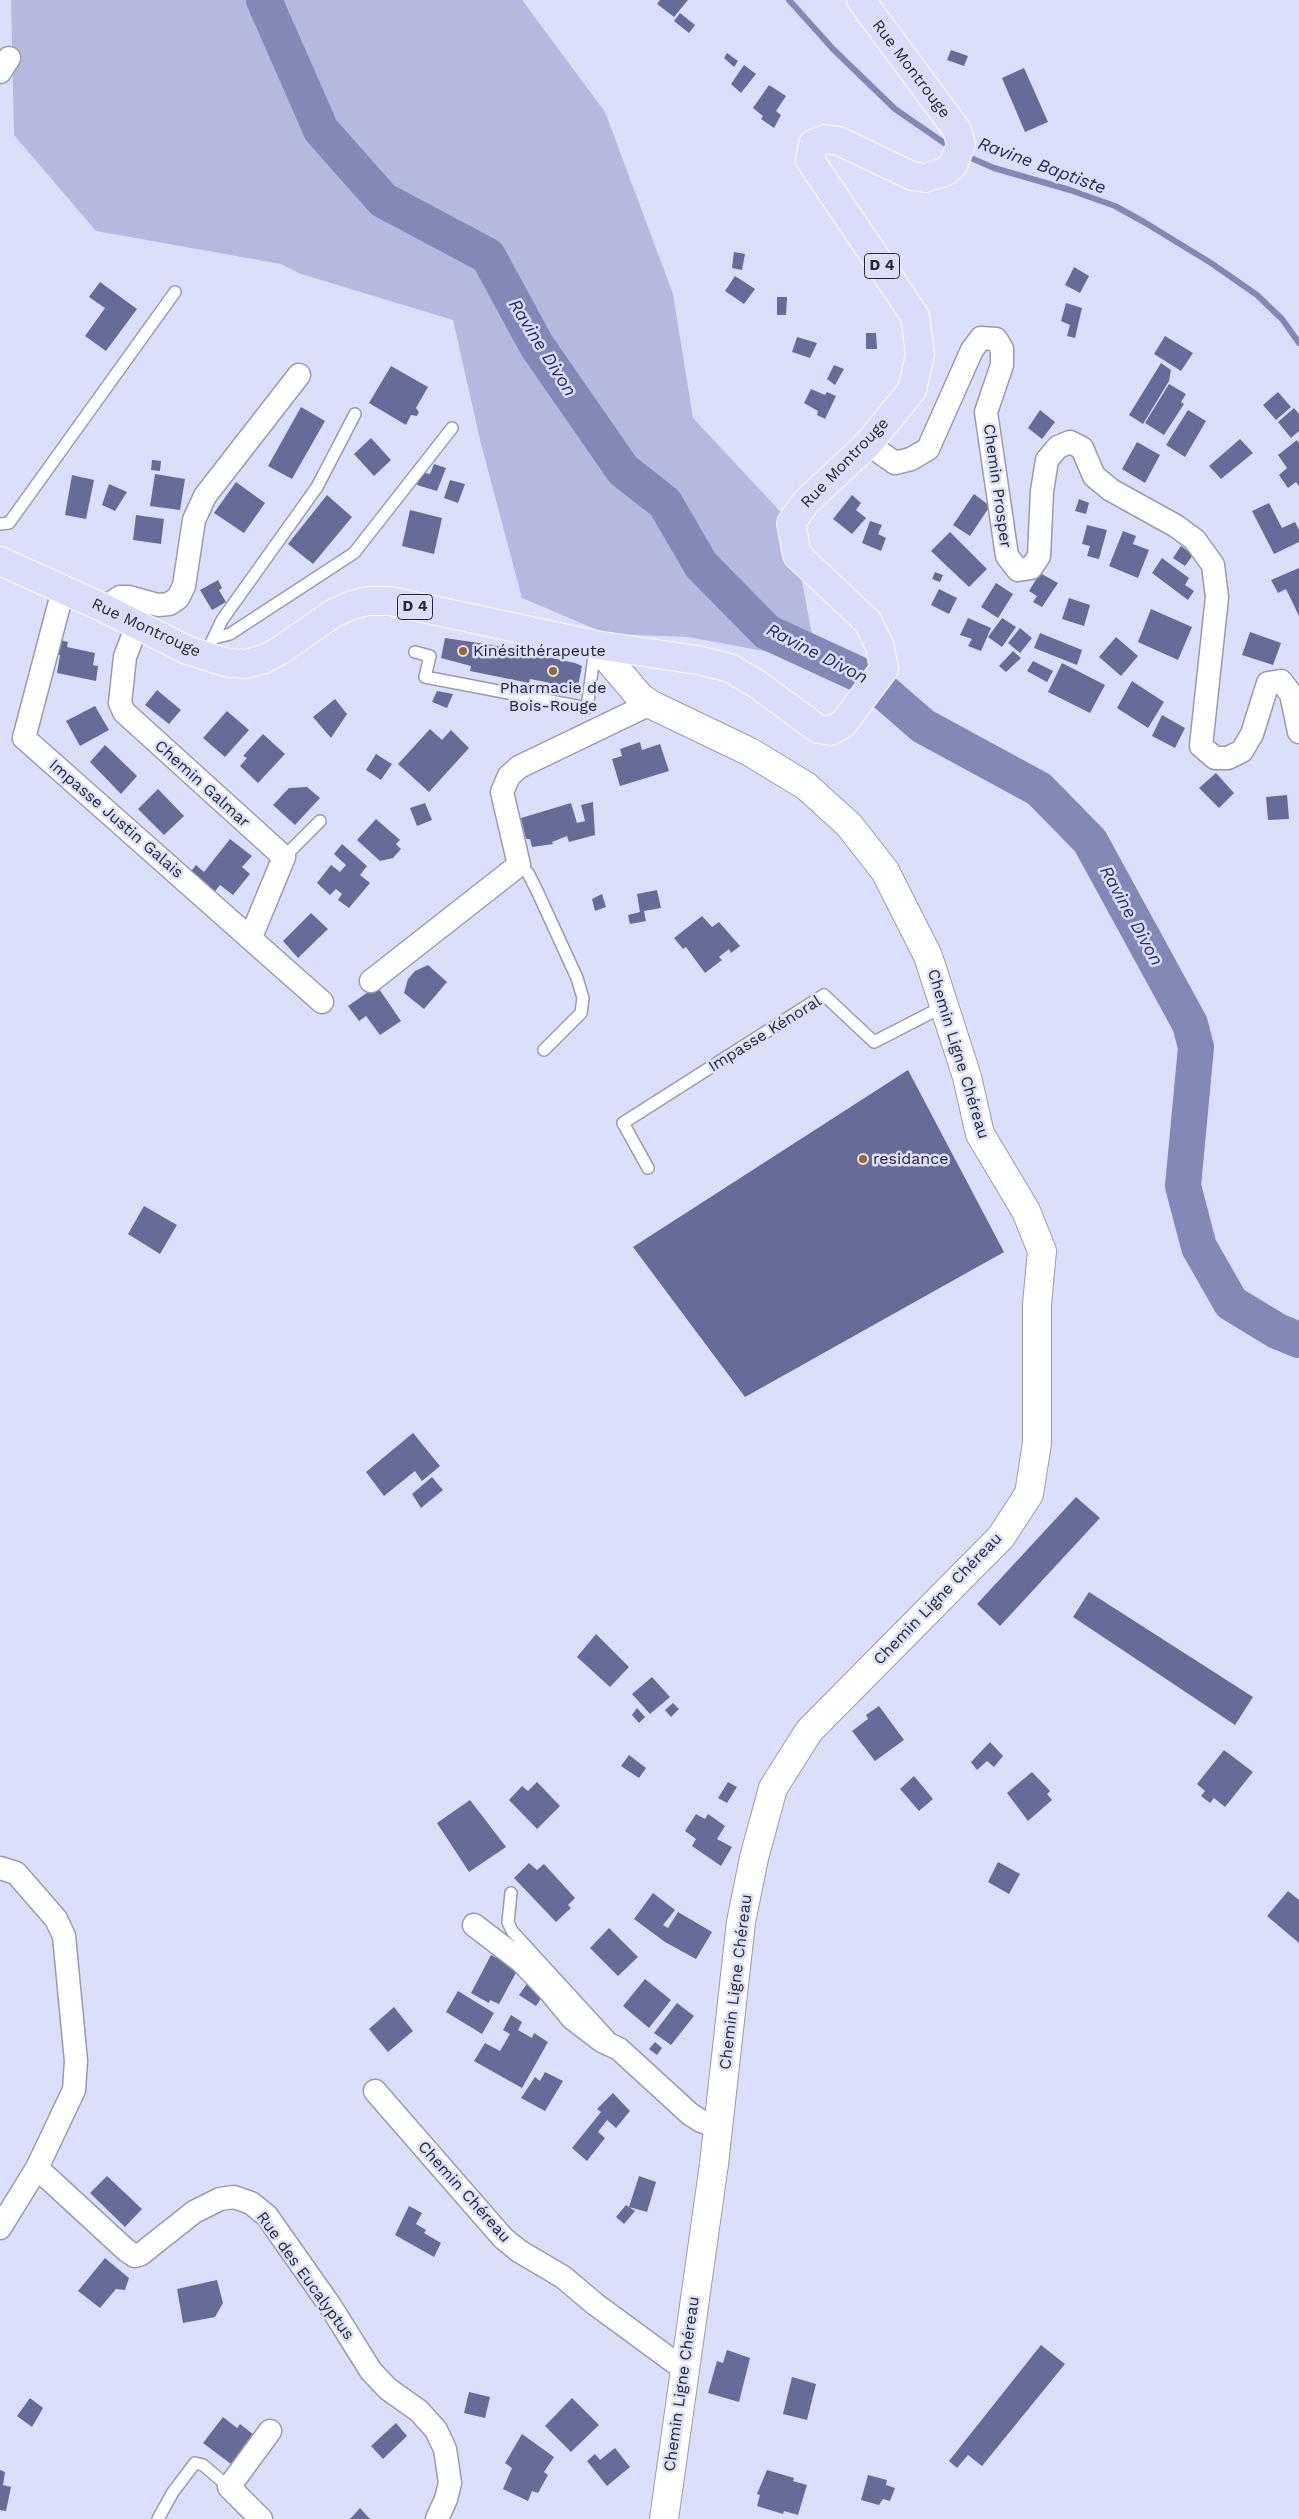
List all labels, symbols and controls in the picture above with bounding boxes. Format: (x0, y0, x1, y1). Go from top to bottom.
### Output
street label: Rue Montrouge (868, 16, 954, 122)
water label: Ravine Baptiste (975, 133, 1109, 199)
road number: D 4 (864, 254, 900, 278)
water label: Ravine Divon (503, 295, 581, 401)
street label: Rue Montrouge (797, 414, 893, 512)
street label: Chemin Prosper (979, 423, 1015, 549)
street label: Rue Montrouge (88, 594, 204, 662)
road number: D 4 (398, 594, 432, 620)
water label: Ravine Divon (763, 619, 871, 689)
place label: Kinésithérapeute (473, 641, 606, 661)
marker: Kinésithérapeute (457, 645, 469, 657)
marker: Pharmacie de Bois-Rouge (547, 665, 559, 677)
place label: Pharmacie de Bois-Rouge (500, 678, 606, 716)
street label: Chemin Galmar (150, 736, 254, 832)
street label: Impasse Justin Galais (45, 756, 187, 882)
water label: Ravine Divon (1095, 862, 1167, 970)
street label: Chemin Ligne Chéreau (923, 967, 993, 1141)
street label: Impasse Kénoral (705, 992, 825, 1076)
place label: residance (873, 1149, 948, 1169)
marker: residance (857, 1153, 869, 1165)
street label: Chemin Ligne Chéreau (870, 1529, 1006, 1669)
street label: Chemin Ligne Chéreau (716, 1893, 756, 2071)
street label: Chemin Chéreau (414, 2137, 514, 2247)
street label: Rue des Eucalyptus (252, 2208, 358, 2344)
street label: Chemin Ligne Chéreau (660, 2295, 704, 2473)

